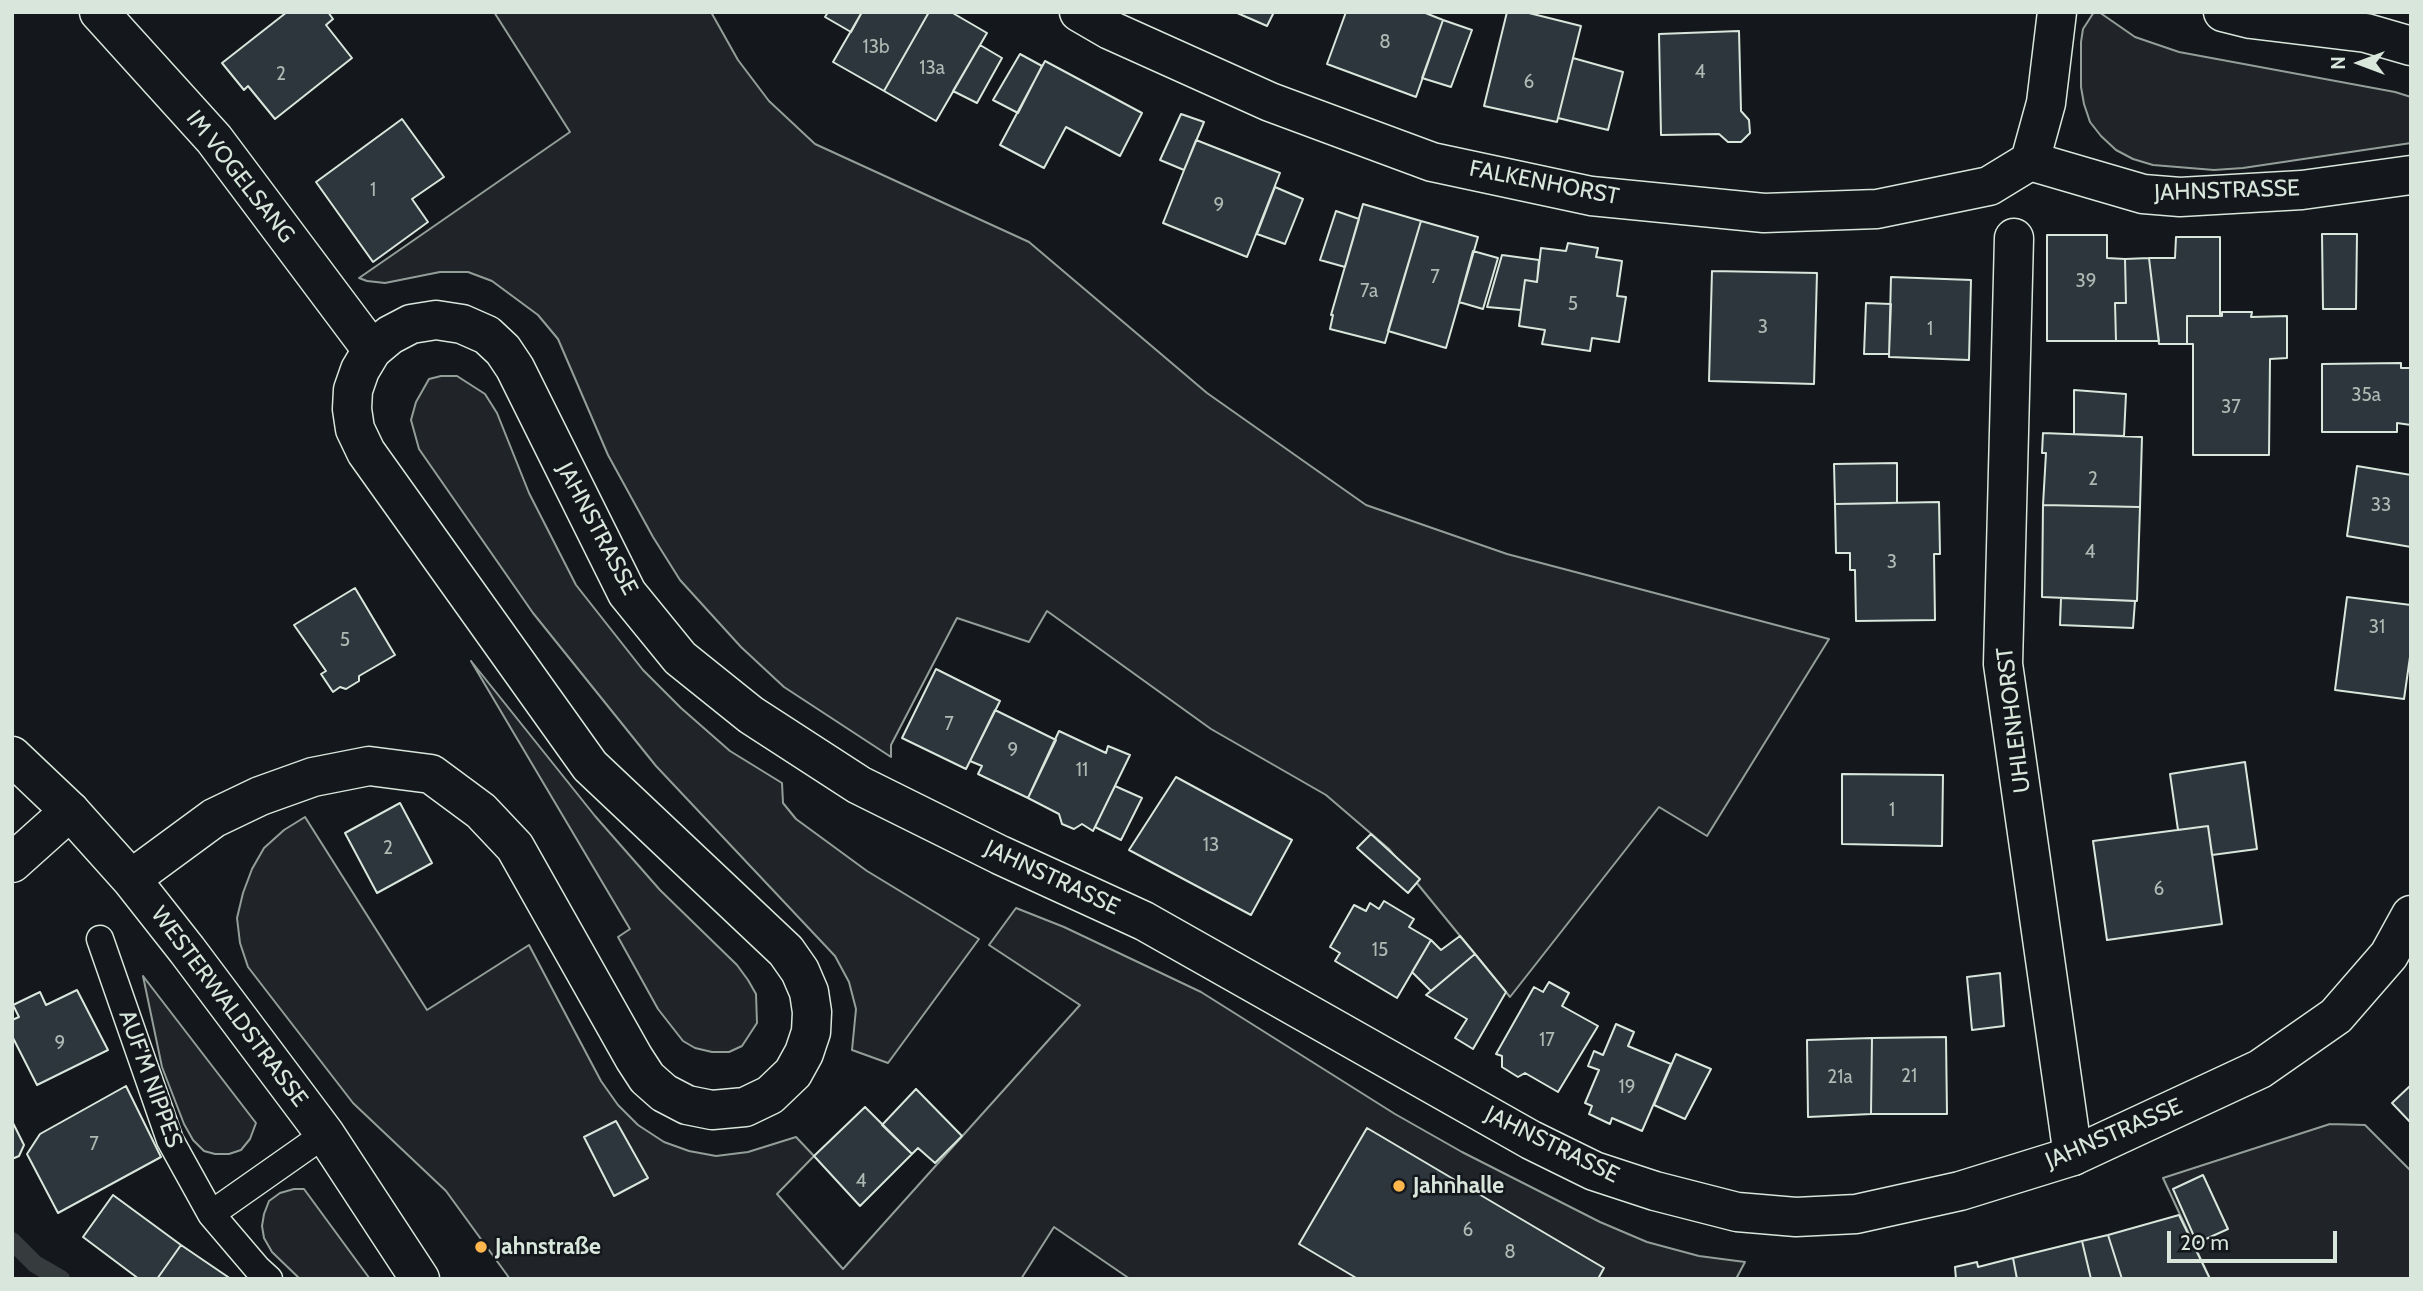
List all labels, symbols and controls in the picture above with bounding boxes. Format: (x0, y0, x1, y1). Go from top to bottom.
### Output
north arrow (2325, 28, 2395, 98)
house number: 8 (1379, 31, 1391, 53)
house number: 13b (862, 36, 890, 58)
text: N (2327, 56, 2350, 70)
house number: 13a (919, 57, 945, 79)
house number: 4 (1695, 61, 1705, 83)
house number: 2 (276, 63, 286, 85)
house number: 6 (1524, 71, 1534, 93)
street label: IM VOGELSANG (180, 105, 300, 249)
street label: FALKENHORST (1467, 155, 1621, 211)
street label: JAHNSTRASSE (2154, 175, 2300, 207)
house number: 1 (370, 179, 376, 201)
house number: 9 (1214, 194, 1224, 216)
house number: 7 (1430, 266, 1440, 288)
house number: 39 (2075, 270, 2097, 292)
house number: 7a (1360, 280, 1378, 302)
house number: 5 (1568, 293, 1578, 315)
house number: 3 (1758, 316, 1768, 338)
house number: 1 (1927, 318, 1933, 340)
house number: 35a (2351, 384, 2381, 406)
house number: 37 (2221, 396, 2241, 418)
street label: JAHNSTRASSE (551, 458, 643, 600)
house number: 2 (2088, 468, 2098, 490)
house number: 33 (2371, 494, 2391, 516)
house number: 4 (2085, 541, 2095, 563)
house number: 3 (1887, 551, 1897, 573)
house number: 31 (2369, 616, 2385, 638)
house number: 5 (340, 629, 350, 651)
street label: UHLENHORST (1991, 645, 2037, 795)
house number: 7 (944, 713, 954, 735)
house number: 9 (1008, 739, 1018, 761)
house number: 11 (1076, 759, 1088, 781)
house number: 1 (1889, 799, 1895, 821)
house number: 13 (1203, 834, 1219, 856)
street label: JAHNSTRASSE (980, 835, 1124, 921)
house number: 2 (383, 837, 393, 859)
house number: 6 (2154, 878, 2164, 900)
street label: WESTERWALDSTRASSE (145, 901, 313, 1113)
house number: 15 (1372, 939, 1388, 961)
street label: AUF'M NIPPES (112, 1006, 188, 1152)
house number: 17 (1539, 1029, 1555, 1051)
house number: 9 (55, 1032, 65, 1054)
house number: 21 (1901, 1065, 1917, 1087)
house number: 21a (1827, 1066, 1853, 1088)
house number: 19 (1619, 1076, 1635, 1098)
street label: JAHNSTRASSE (2042, 1093, 2186, 1175)
street label: JAHNSTRASSE (1480, 1101, 1624, 1189)
house number: 7 (89, 1133, 99, 1155)
house number: 4 (856, 1170, 866, 1192)
place label: Jahnhalle (1413, 1172, 1504, 1200)
marker: Jahnhalle (1391, 1178, 1407, 1194)
scale bar (2171, 1218, 2341, 1262)
house number: 6 (1463, 1219, 1473, 1241)
text: 20 m (2180, 1230, 2229, 1255)
place label: Jahnstraße (495, 1233, 601, 1261)
marker: Jahnstraße (473, 1239, 489, 1255)
house number: 8 (1504, 1241, 1516, 1263)

